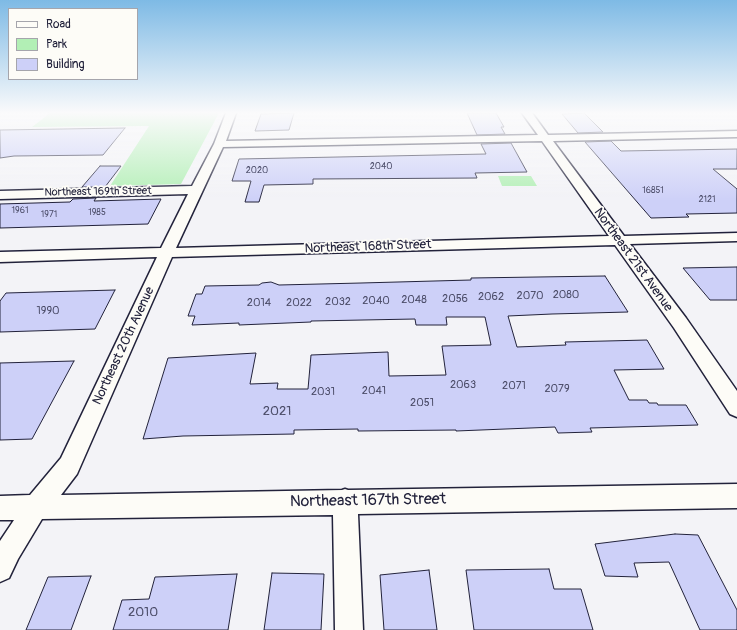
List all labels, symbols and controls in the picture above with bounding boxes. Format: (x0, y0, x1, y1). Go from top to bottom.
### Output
legend (8, 8, 138, 80)
text: Road (46, 17, 71, 32)
text: Park (46, 37, 67, 52)
text: Building (46, 57, 85, 72)
house number: 2040 (370, 162, 392, 172)
house number: 2020 (246, 166, 268, 176)
street label: Northeast 169th Street (44, 184, 152, 200)
house number: 16851 (642, 186, 664, 196)
house number: 2121 (698, 195, 716, 205)
street label: Northeast 21st Avenue (590, 205, 676, 315)
house number: 1961 (12, 206, 28, 216)
house number: 1985 (88, 208, 106, 218)
house number: 1971 (41, 210, 57, 220)
street label: Northeast 168th Street (304, 237, 432, 257)
street label: Northeast 20th Avenue (90, 285, 158, 407)
house number: 2080 (553, 288, 579, 302)
house number: 2070 (517, 289, 543, 303)
house number: 2062 (478, 290, 504, 304)
house number: 2056 (442, 292, 468, 306)
house number: 2048 (401, 293, 427, 307)
house number: 2040 (362, 294, 390, 308)
house number: 2032 (325, 295, 351, 309)
house number: 2014 (247, 296, 271, 310)
house number: 2022 (286, 296, 312, 310)
house number: 1990 (36, 304, 60, 318)
house number: 2063 (450, 378, 476, 392)
house number: 2071 (502, 379, 526, 393)
house number: 2079 (544, 382, 570, 396)
house number: 2041 (362, 384, 386, 398)
house number: 2031 (311, 385, 335, 399)
house number: 2051 (410, 396, 434, 410)
house number: 2021 (263, 404, 291, 420)
street label: Northeast 167th Street (290, 490, 446, 512)
house number: 2010 (128, 605, 158, 621)

